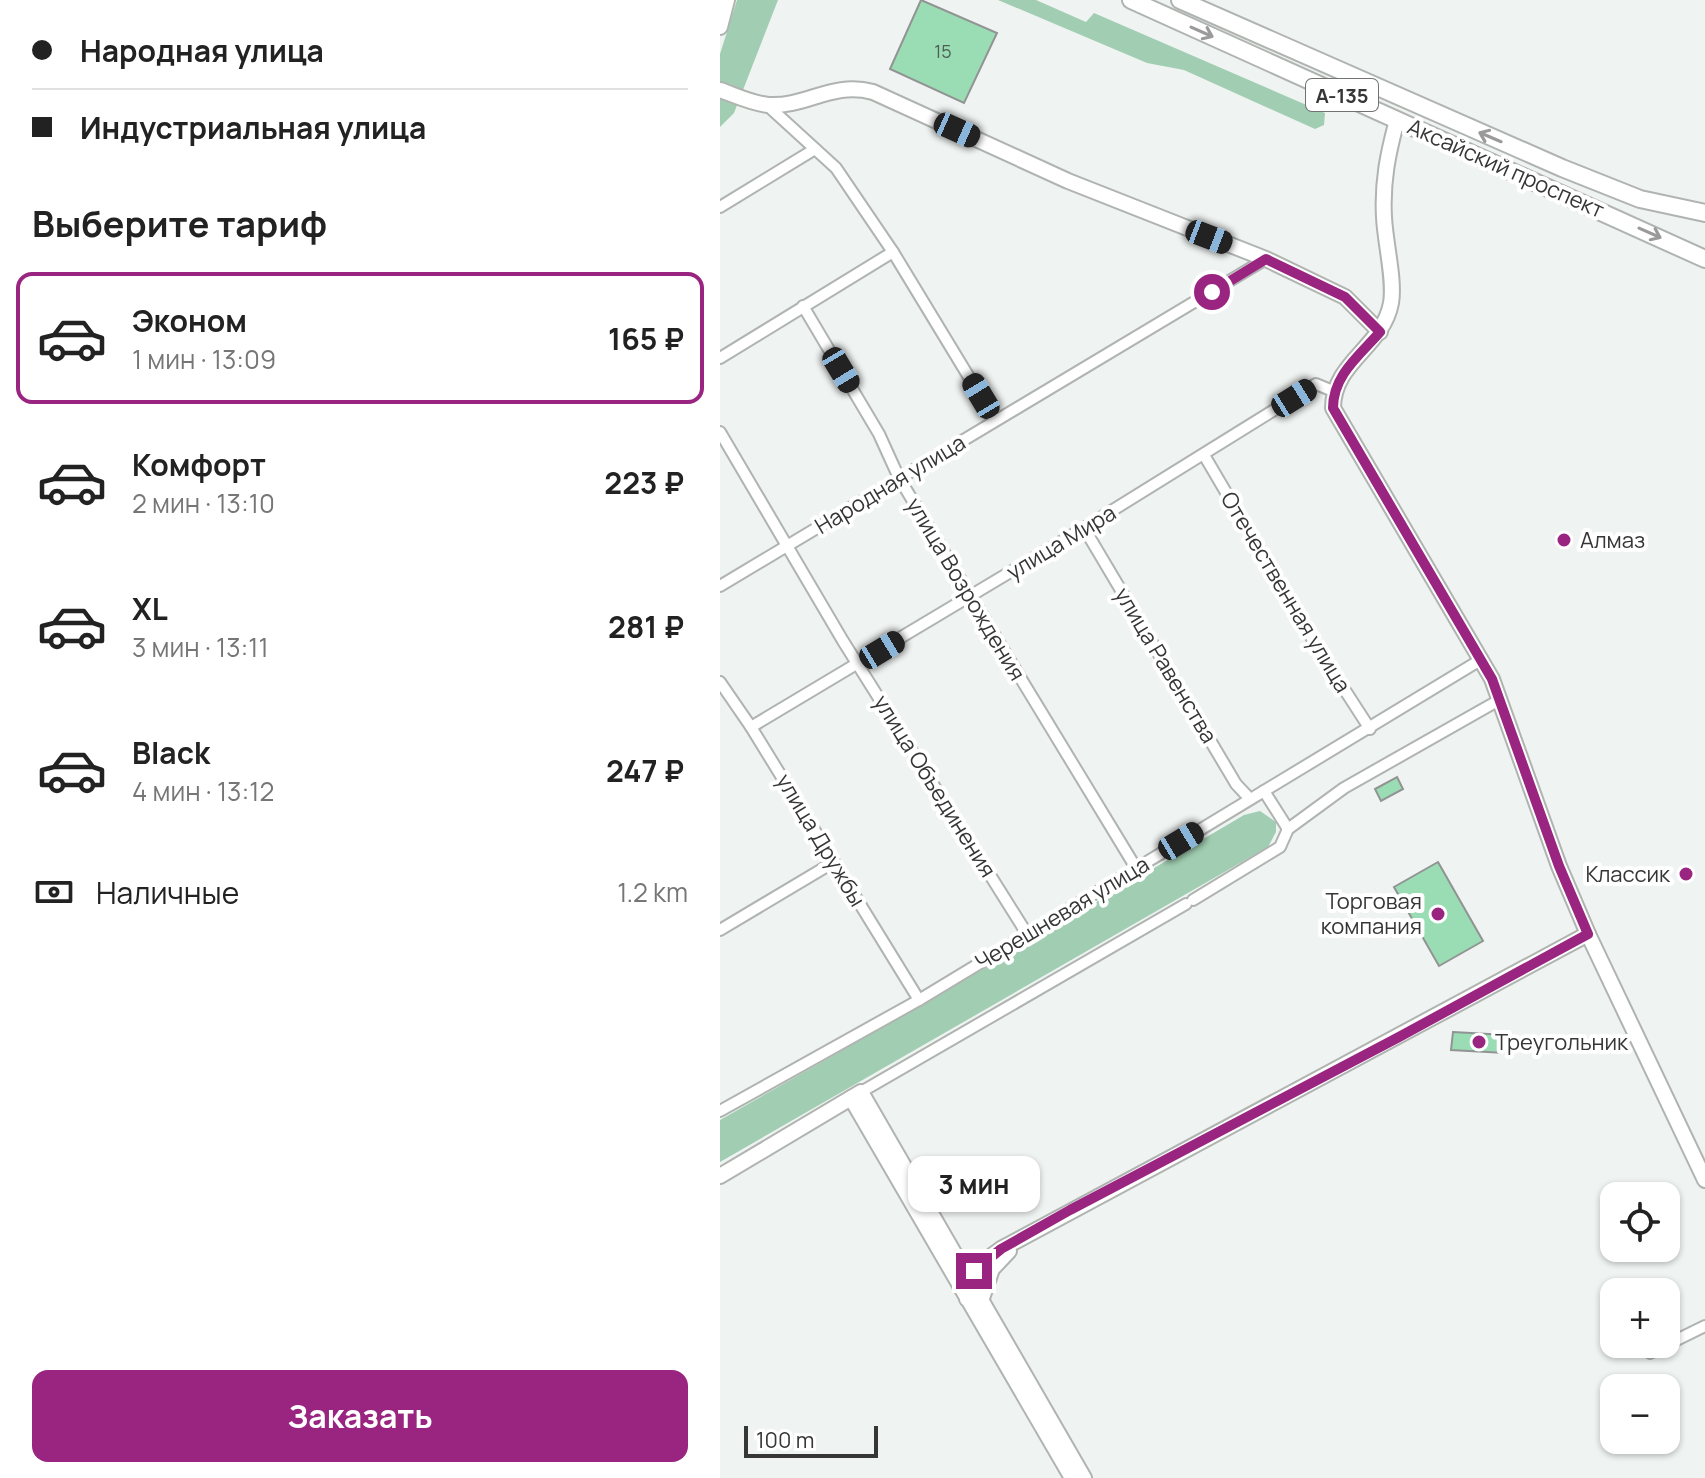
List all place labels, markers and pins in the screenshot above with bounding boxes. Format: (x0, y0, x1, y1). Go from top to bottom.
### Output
place label: Алмаз (1580, 525, 1645, 555)
marker: Алмаз (1555, 531, 1573, 549)
place label: Классик (1585, 859, 1671, 889)
marker: Классик (1677, 865, 1695, 883)
place label: Торговая компания (1321, 886, 1422, 941)
marker: Торговая компания (1429, 905, 1447, 923)
place label: Треугольник (1495, 1027, 1629, 1057)
marker: Треугольник (1470, 1033, 1488, 1051)

